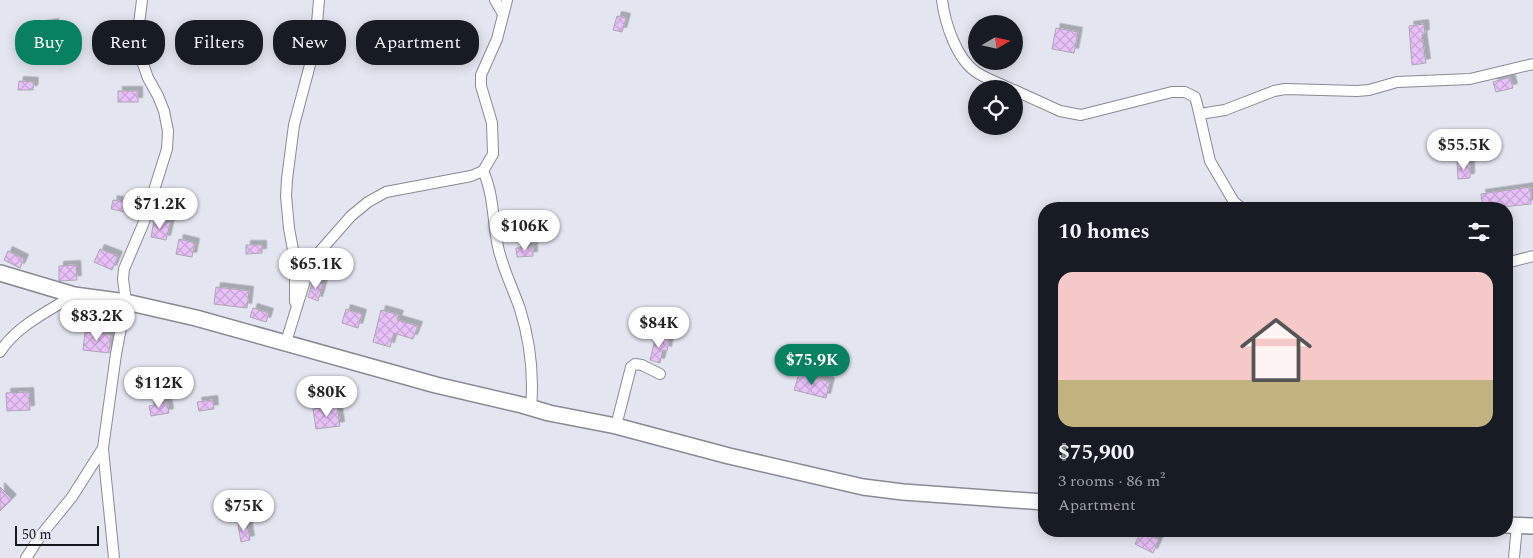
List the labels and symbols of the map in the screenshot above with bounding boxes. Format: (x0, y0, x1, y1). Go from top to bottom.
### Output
north arrow (968, 15, 1022, 70)
pin: $55.5K (1423, 128, 1505, 171)
pin: $71.2K (119, 188, 201, 230)
pin: $106K (490, 210, 560, 252)
pin: $65.1K (275, 248, 357, 290)
pin: $83.2K (56, 300, 138, 342)
pin: $84K (629, 306, 689, 349)
pin: $75.9K (771, 344, 853, 386)
pin: $112K (124, 366, 194, 409)
pin: $80K (297, 376, 357, 418)
pin: $75K (214, 490, 274, 532)
scale bar (15, 523, 99, 546)

